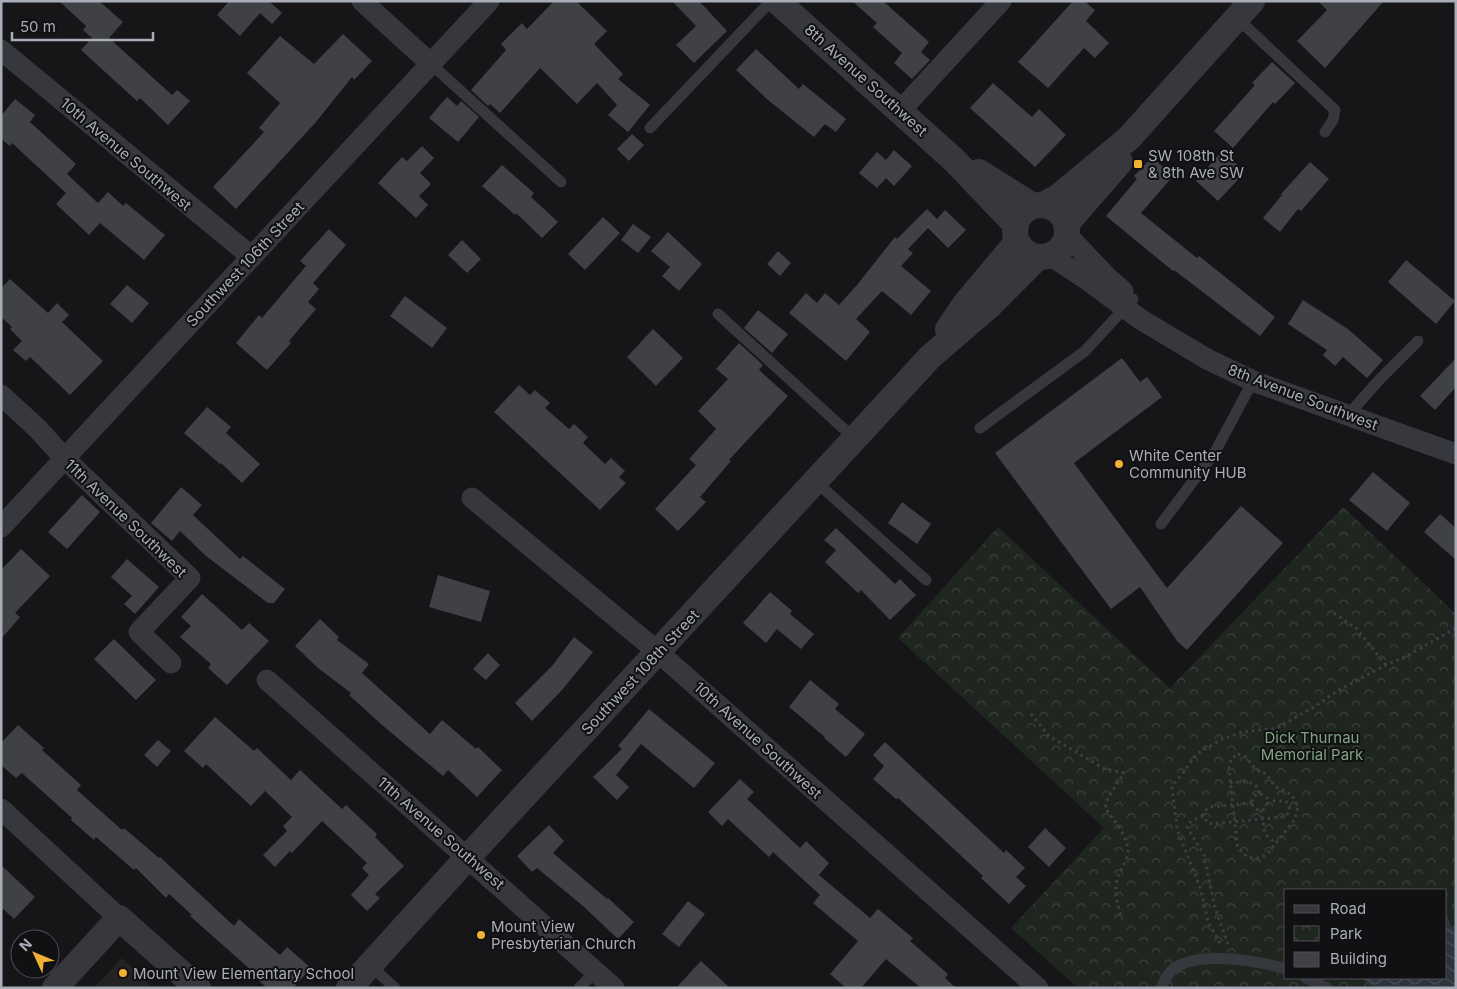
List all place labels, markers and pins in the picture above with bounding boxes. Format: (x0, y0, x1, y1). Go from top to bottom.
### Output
place label: SW 108th St & 8th Ave SW (1148, 146, 1244, 182)
marker: SW 108th St & 8th Ave SW (1132, 158, 1144, 170)
place label: White Center Community HUB (1129, 446, 1247, 482)
marker: White Center Community HUB (1113, 458, 1125, 470)
place label: Mount View Presbyterian Church (491, 917, 636, 953)
marker: Mount View Presbyterian Church (475, 929, 487, 941)
place label: Mount View Elementary School (133, 964, 354, 983)
marker: Mount View Elementary School (117, 967, 129, 979)

